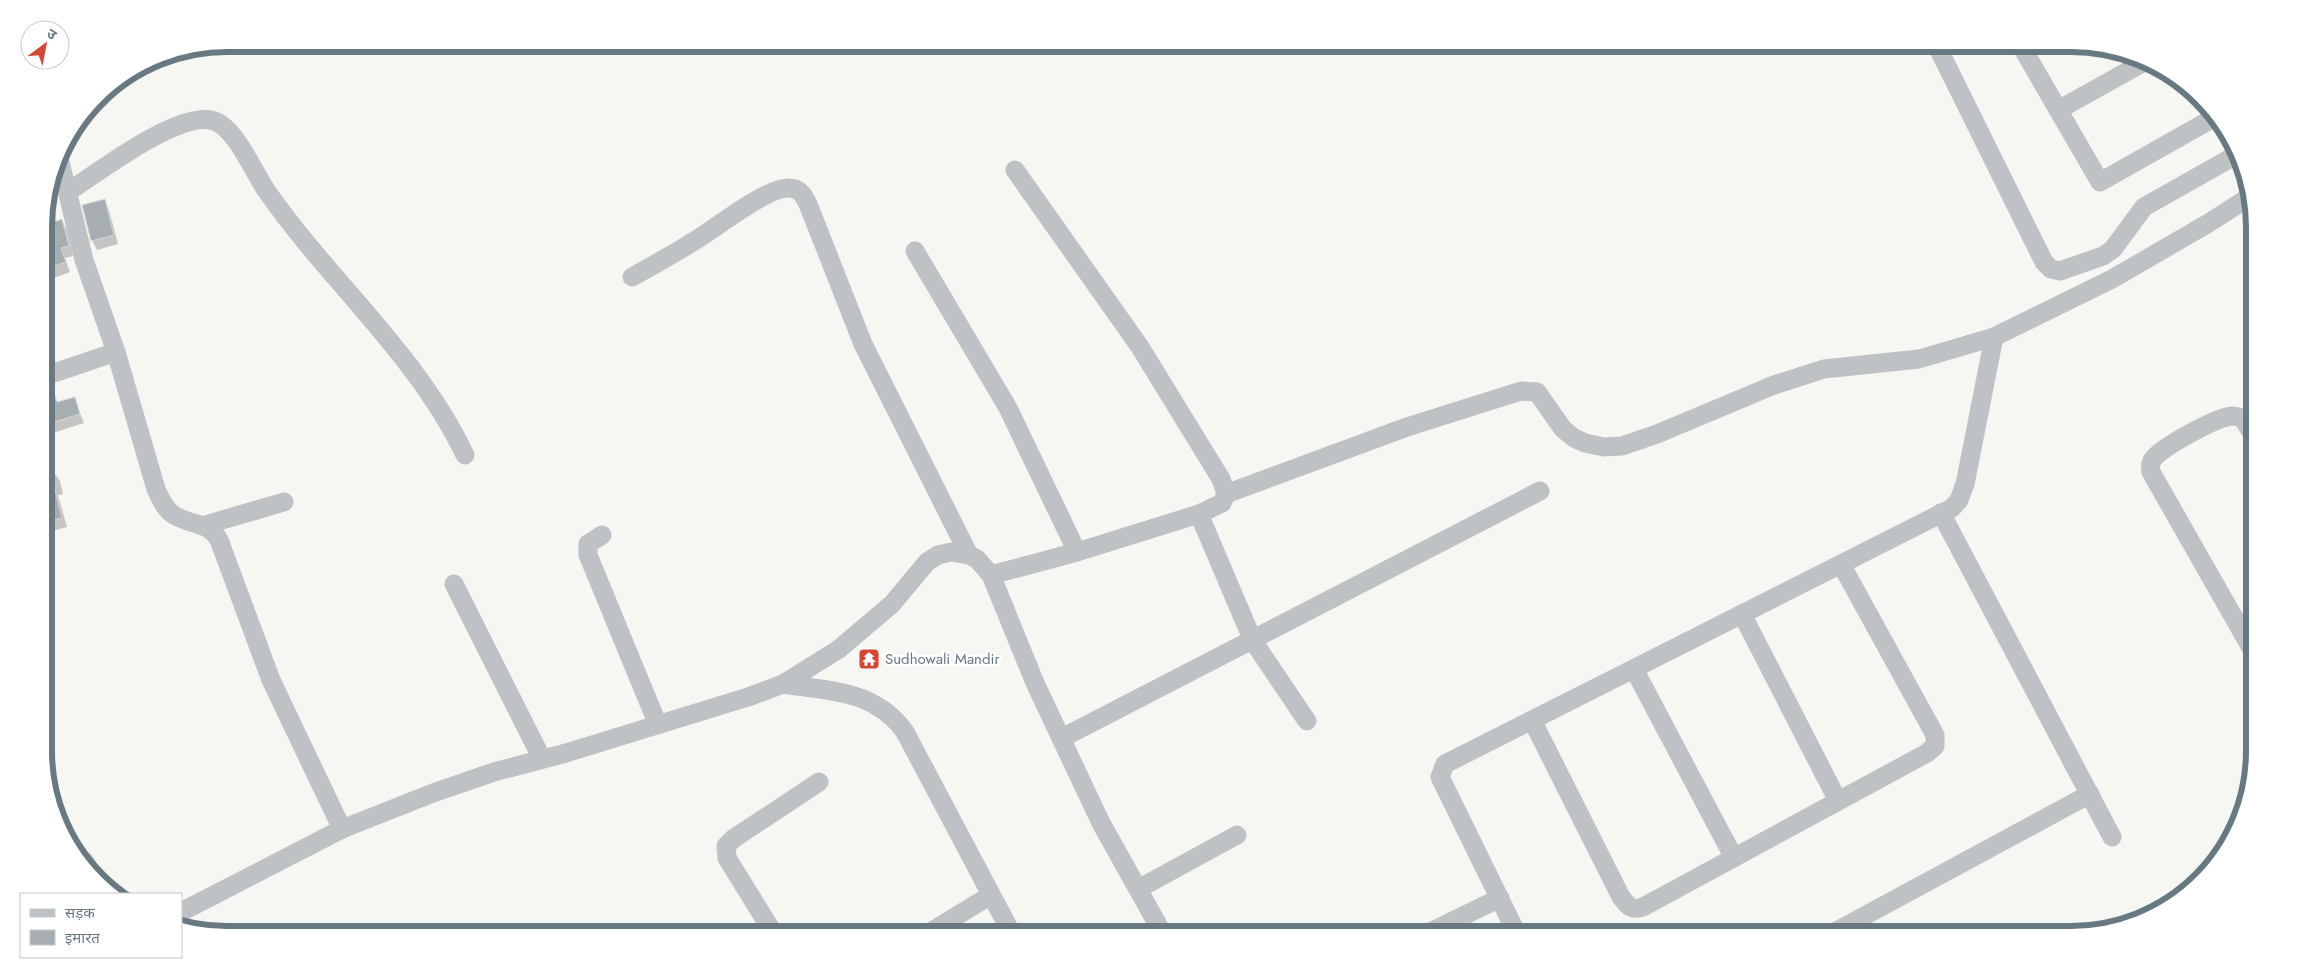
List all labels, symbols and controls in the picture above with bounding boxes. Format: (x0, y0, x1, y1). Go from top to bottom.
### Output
north arrow (20, 20, 70, 70)
text: उ (43, 23, 61, 45)
temple icon: Sudhowali Mandir (857, 647, 881, 671)
place label: Sudhowali Mandir (885, 648, 1000, 670)
legend (20, 893, 182, 958)
text: सड़क (65, 902, 95, 924)
text: इमारत (65, 927, 100, 949)

